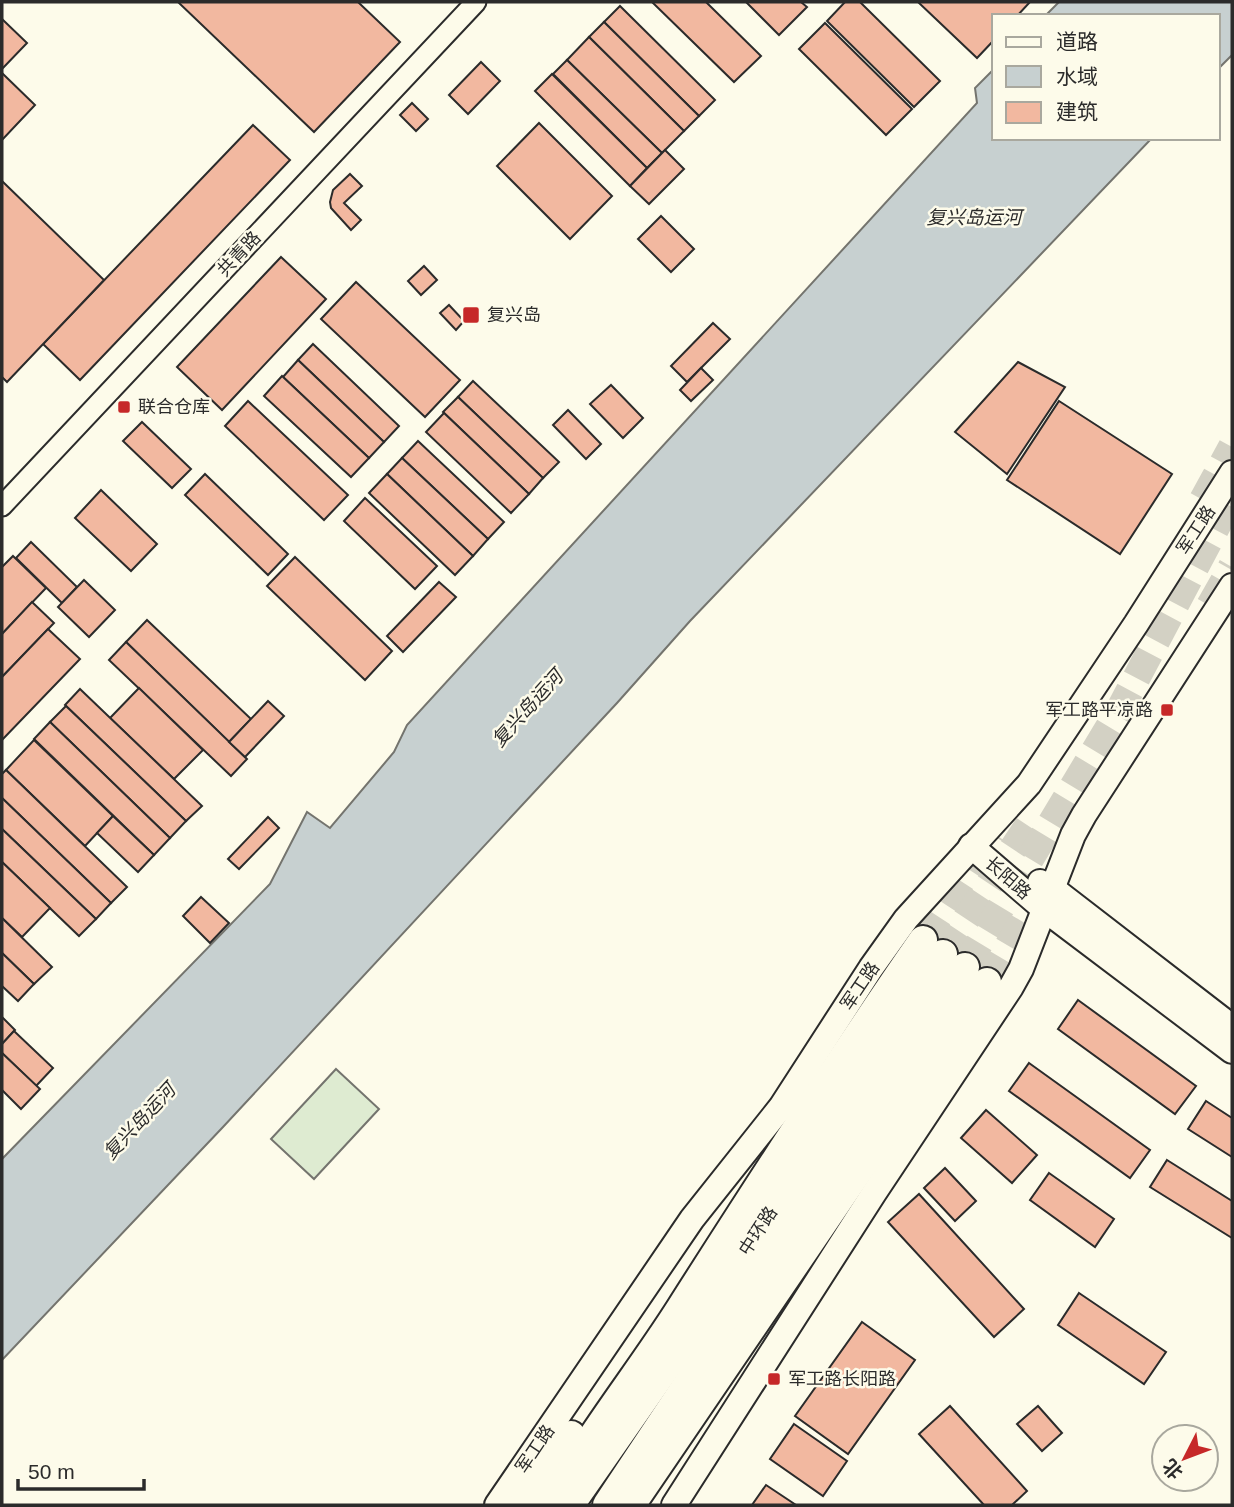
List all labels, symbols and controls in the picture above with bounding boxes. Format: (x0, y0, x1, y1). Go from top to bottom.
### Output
legend (992, 14, 1220, 140)
text: 道路 (1056, 30, 1098, 53)
text: 水域 (1056, 65, 1098, 88)
text: 建筑 (1056, 100, 1098, 123)
water label: 复兴岛运河 (926, 207, 1025, 228)
street label: 共青路 (213, 227, 265, 281)
marker: 复兴岛 (461, 305, 481, 325)
place label: 复兴岛 (487, 305, 541, 325)
place label: 联合仓库 (138, 397, 210, 417)
marker: 联合仓库 (116, 399, 132, 415)
street label: 军工路 (1173, 502, 1219, 558)
water label: 复兴岛运河 (488, 663, 570, 751)
place label: 军工路平凉路 (1045, 700, 1153, 720)
marker: 军工路平凉路 (1159, 702, 1175, 718)
street label: 长阳路 (981, 853, 1035, 903)
street label: 军工路 (837, 958, 883, 1014)
water label: 复兴岛运河 (99, 1077, 182, 1163)
street label: 中环路 (735, 1203, 781, 1259)
place label: 军工路长阳路 (788, 1369, 896, 1389)
marker: 军工路长阳路 (766, 1371, 782, 1387)
street label: 军工路 (512, 1421, 558, 1477)
north arrow (1150, 1423, 1220, 1493)
scale bar (18, 1448, 144, 1492)
text: 北 (1159, 1455, 1187, 1483)
text: 50 m (28, 1460, 75, 1483)

